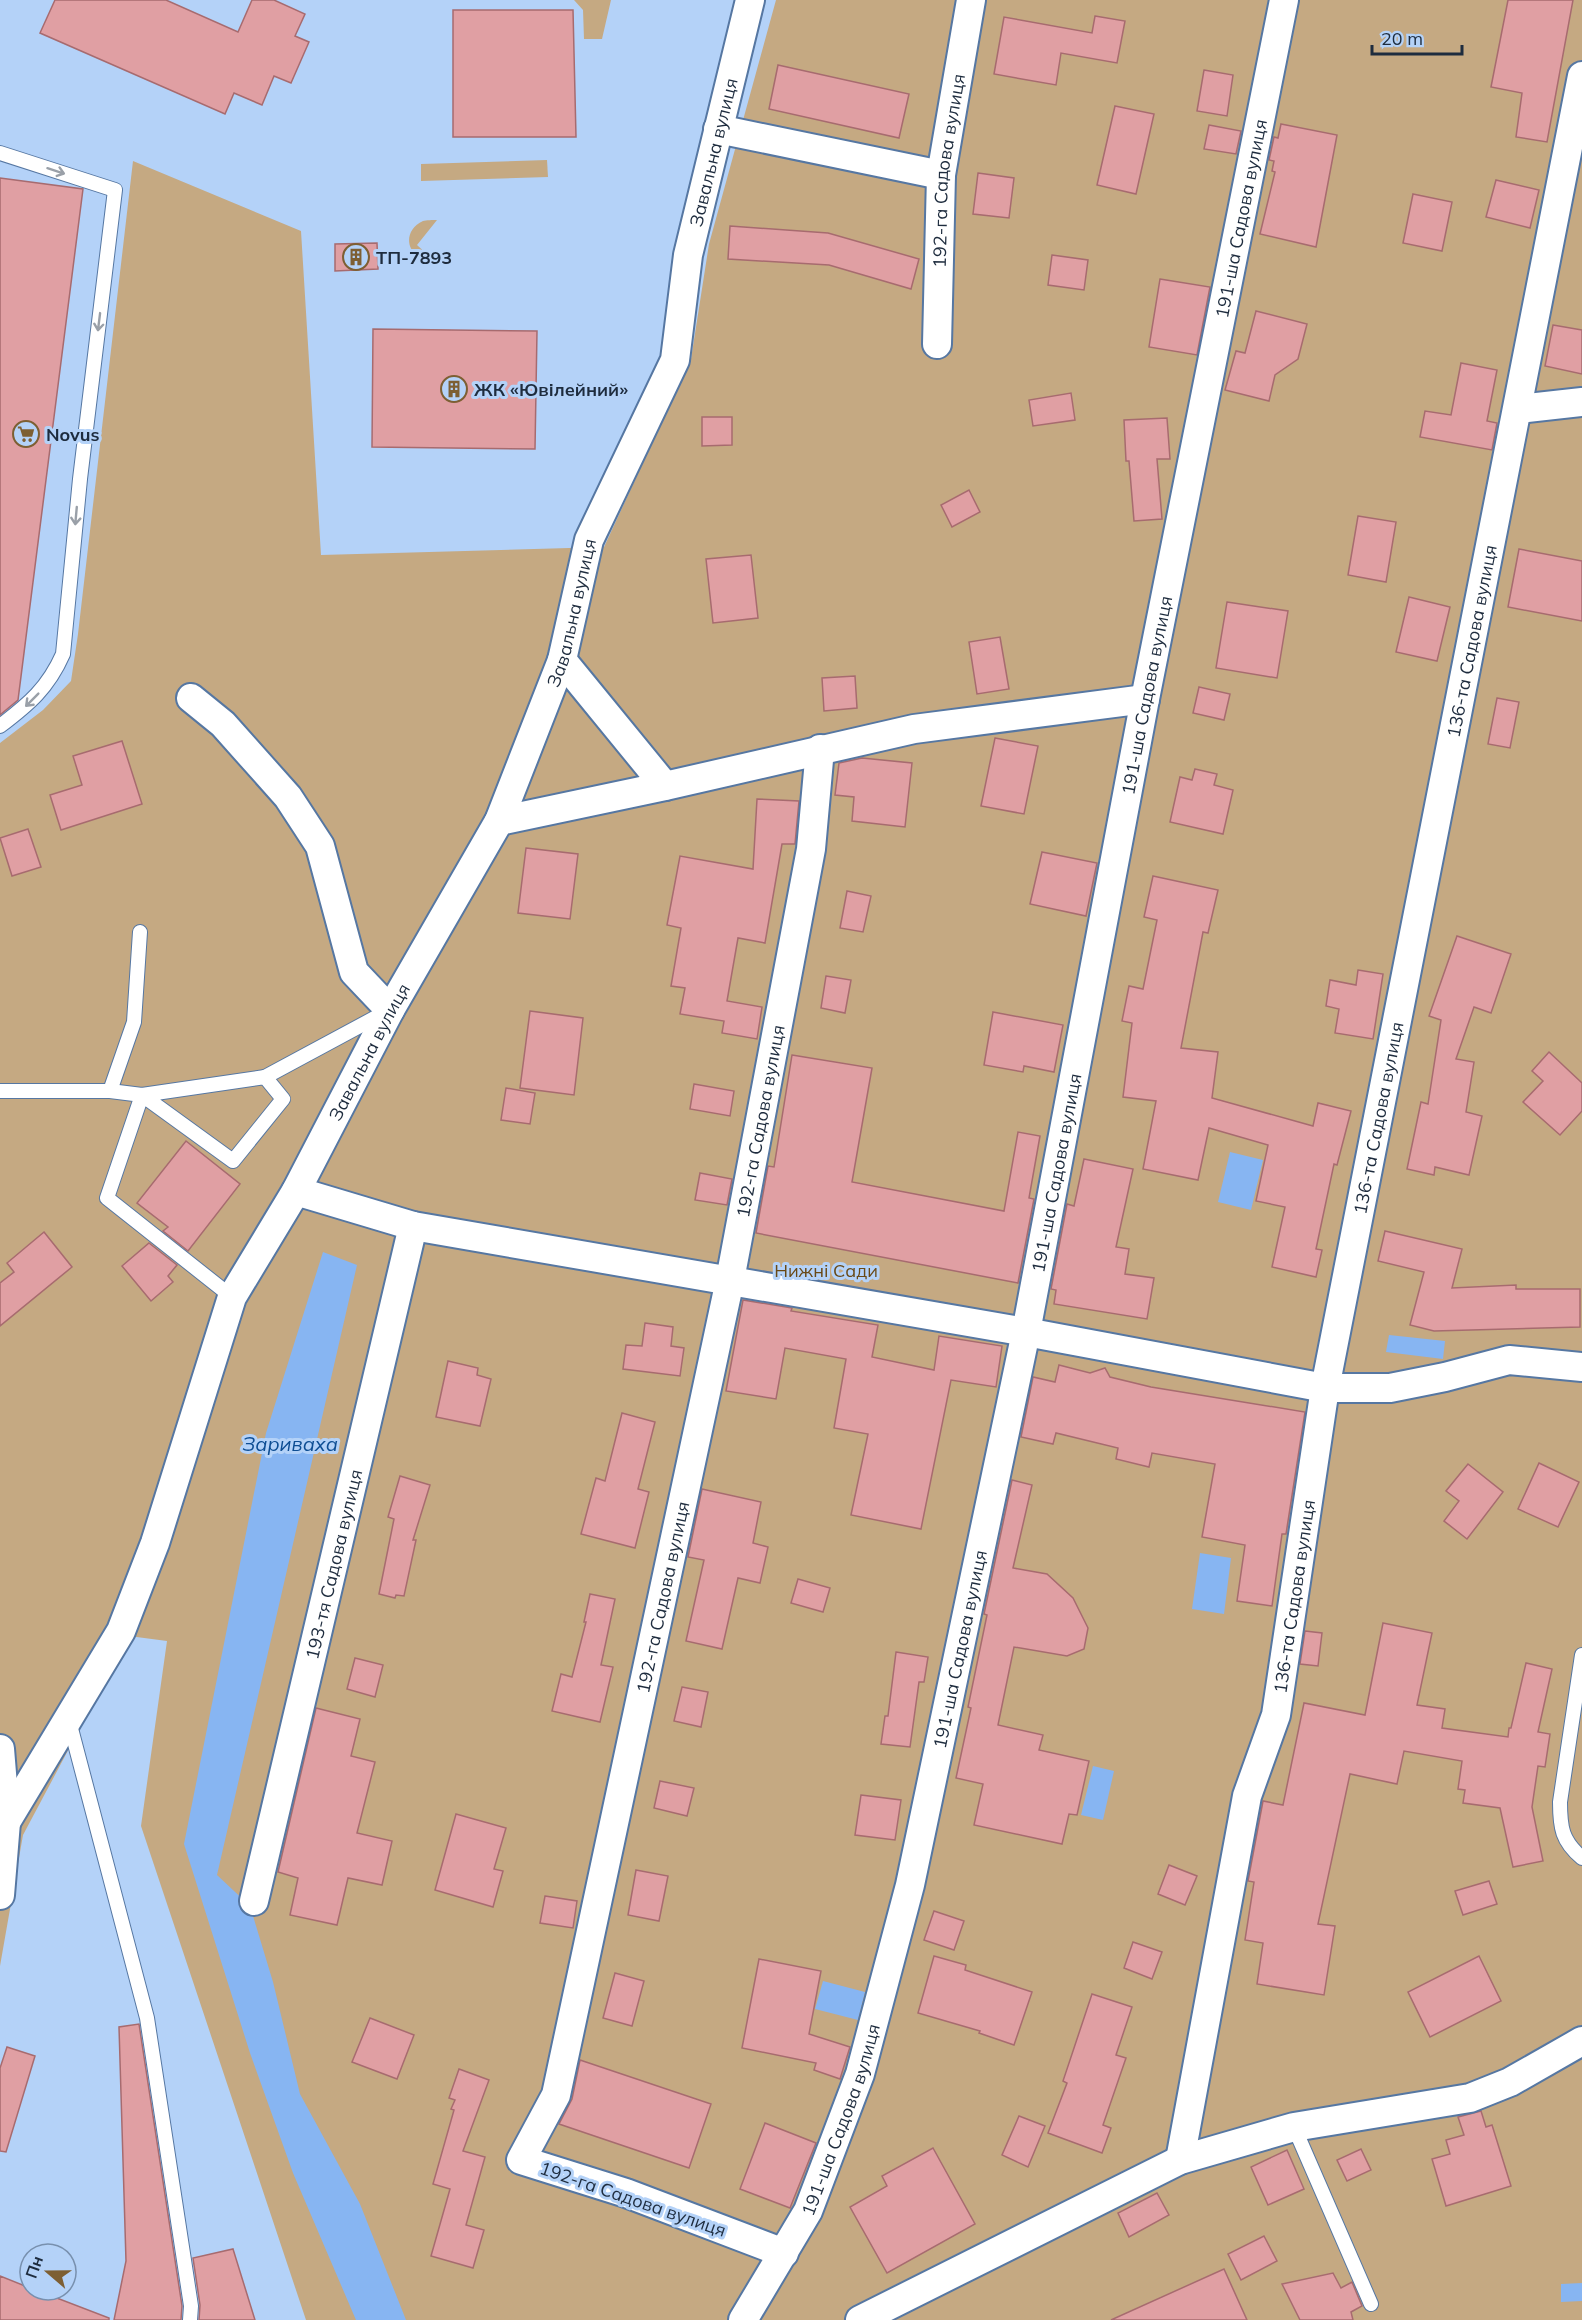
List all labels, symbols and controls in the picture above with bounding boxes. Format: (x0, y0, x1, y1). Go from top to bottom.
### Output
scale bar (1372, 18, 1462, 56)
text: 20 m (1381, 27, 1423, 50)
street label: 192-га Садова вулиця (927, 72, 970, 268)
street label: Завальна вулиця (684, 76, 742, 229)
street label: 191-ша Садова вулиця (1210, 117, 1272, 320)
one-way arrow (46, 166, 65, 177)
building icon: ТП-7893 (341, 242, 371, 272)
place label: ТП-7893 (376, 246, 452, 269)
one-way arrow (93, 312, 104, 331)
building icon: ЖК «Ювілейний» (439, 374, 469, 404)
place label: ЖК «Ювілейний» (474, 378, 628, 401)
supermarket icon: Novus (11, 419, 41, 449)
place label: Novus (46, 423, 100, 446)
one-way arrow (70, 505, 81, 525)
street label: Завальна вулиця (541, 536, 600, 690)
street label: 136-та Садова вулиця (1441, 543, 1501, 739)
street label: 191-ша Садова вулиця (1116, 594, 1177, 797)
one-way arrow (25, 692, 40, 707)
street label: Завальна вулиця (323, 979, 415, 1124)
street label: 136-та Садова вулиця (1348, 1020, 1408, 1216)
street label: 192-га Садова вулиця (731, 1023, 789, 1219)
street label: 191-ша Садова вулиця (1026, 1071, 1086, 1274)
park label: Нижні Сади (774, 1259, 878, 1282)
water label: Зариваха (242, 1431, 338, 1456)
street label: 193-тя Садова вулиця (300, 1467, 367, 1662)
street label: 136-та Садова вулиця (1268, 1498, 1320, 1695)
street label: 192-га Садова вулиця (631, 1499, 694, 1695)
street label: 191-ша Садова вулиця (927, 1548, 992, 1750)
street label: 191-ша Садова вулиця (796, 2021, 884, 2219)
street label: 192-га Садова вулиця (537, 2156, 729, 2242)
north arrow (18, 2242, 78, 2302)
text: Пн (21, 2253, 47, 2281)

